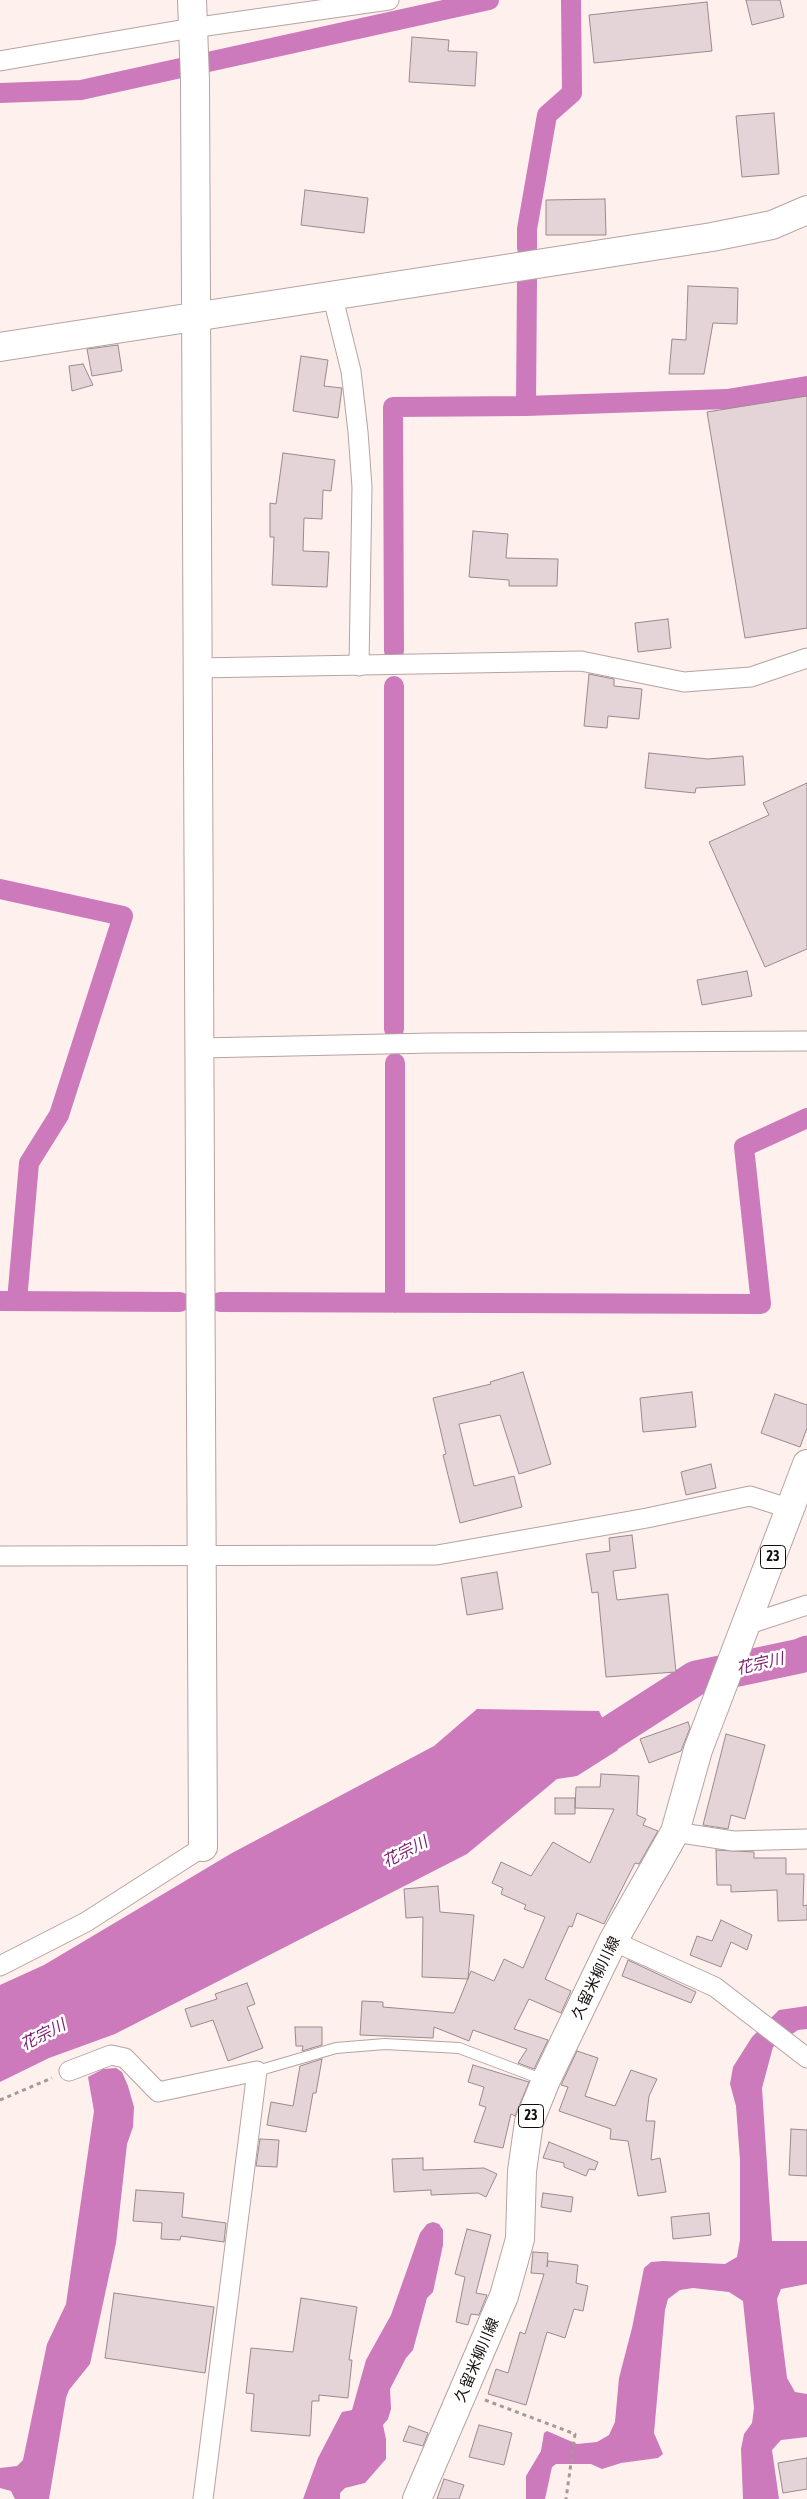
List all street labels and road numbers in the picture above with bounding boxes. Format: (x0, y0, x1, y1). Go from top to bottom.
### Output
road number: 23 (760, 1545, 786, 1568)
street label: 久留米柳川線 (568, 1934, 624, 2022)
road number: 23 (518, 2104, 544, 2128)
street label: 久留米柳川線 (451, 2315, 503, 2405)

